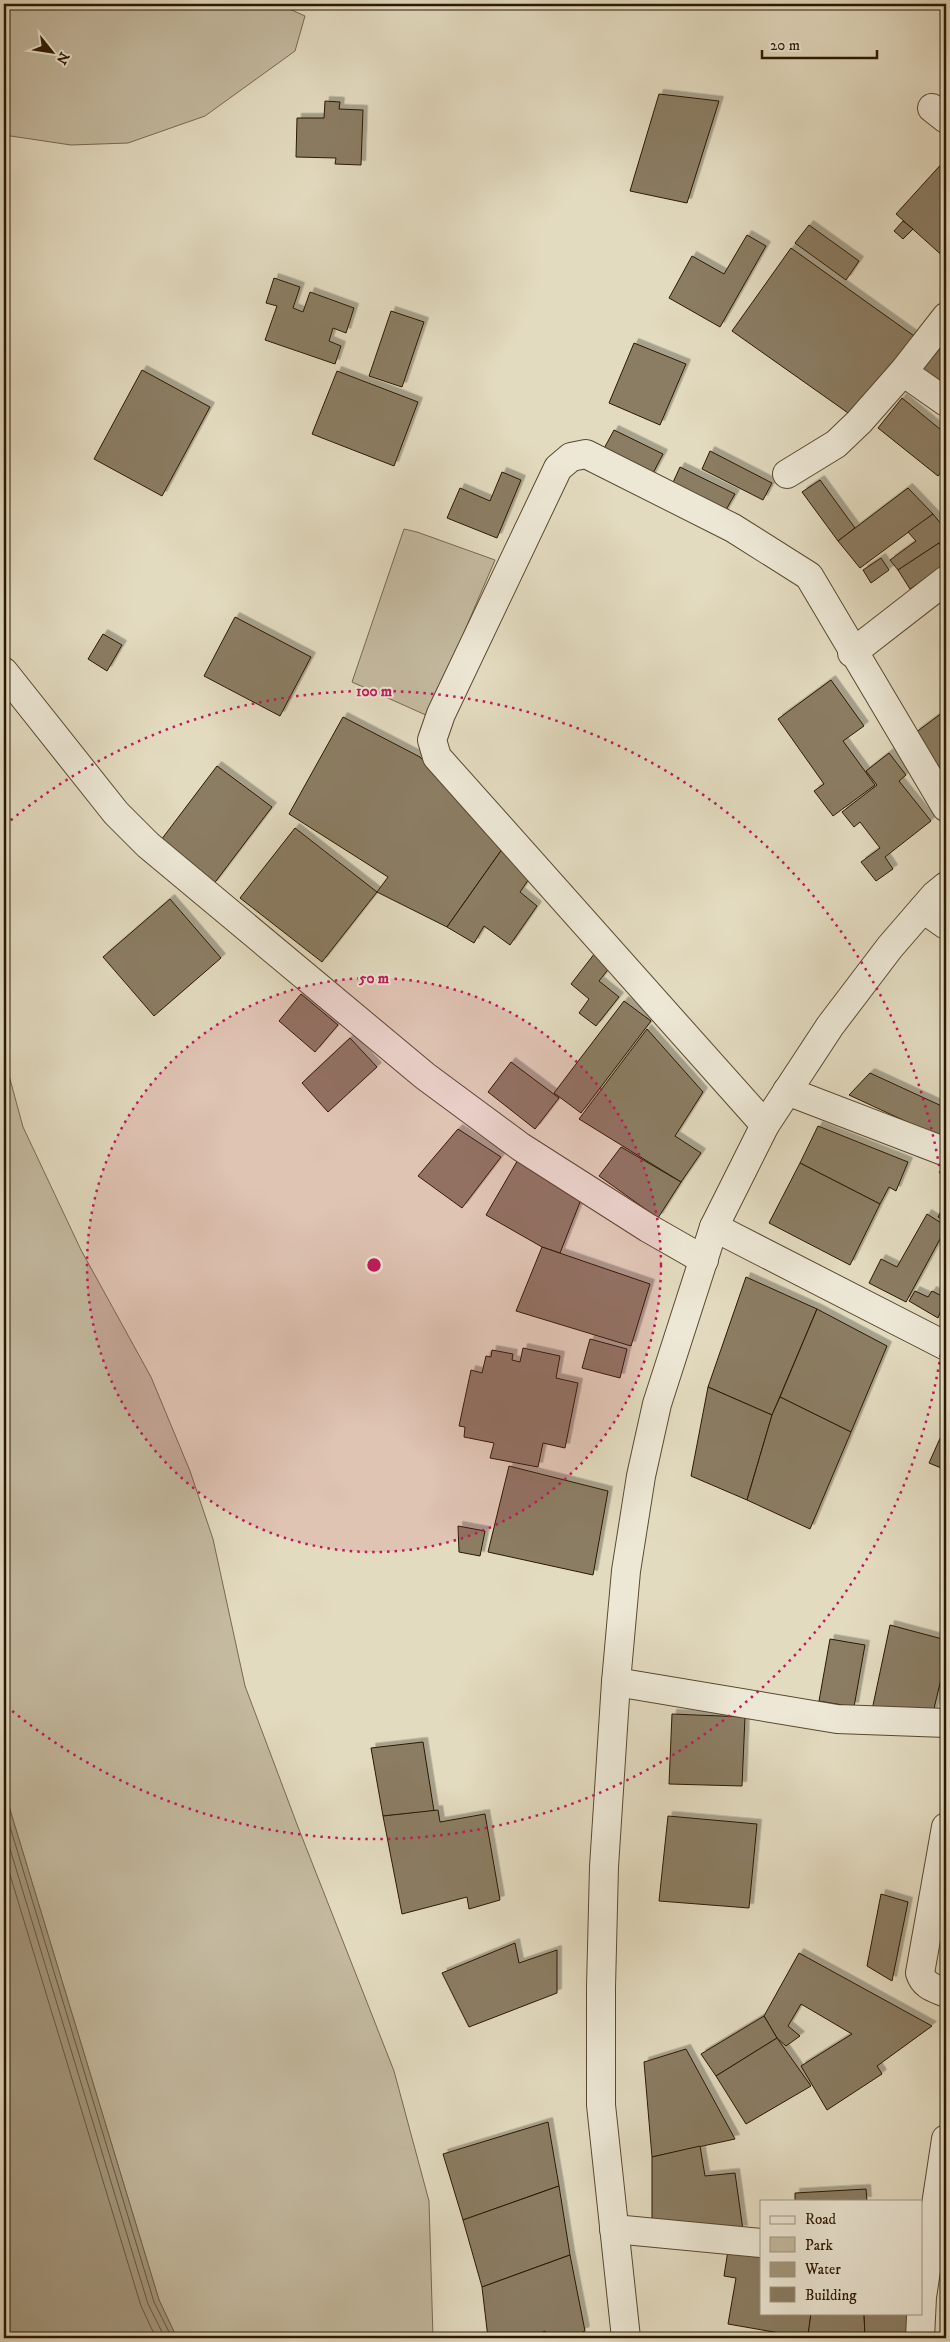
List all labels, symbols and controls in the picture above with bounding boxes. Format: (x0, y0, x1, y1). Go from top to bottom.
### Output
north arrow (28, 28, 78, 78)
scale bar (762, 28, 878, 60)
text: 20 m (770, 36, 800, 55)
text: N (51, 49, 73, 68)
text: 100 m (356, 682, 393, 701)
text: 50 m (358, 969, 390, 988)
centre of rings (365, 1256, 383, 1274)
legend (760, 2200, 922, 2314)
text: Road (805, 2210, 837, 2229)
text: Park (805, 2236, 834, 2255)
text: Water (804, 2260, 841, 2279)
text: Building (805, 2286, 857, 2305)

